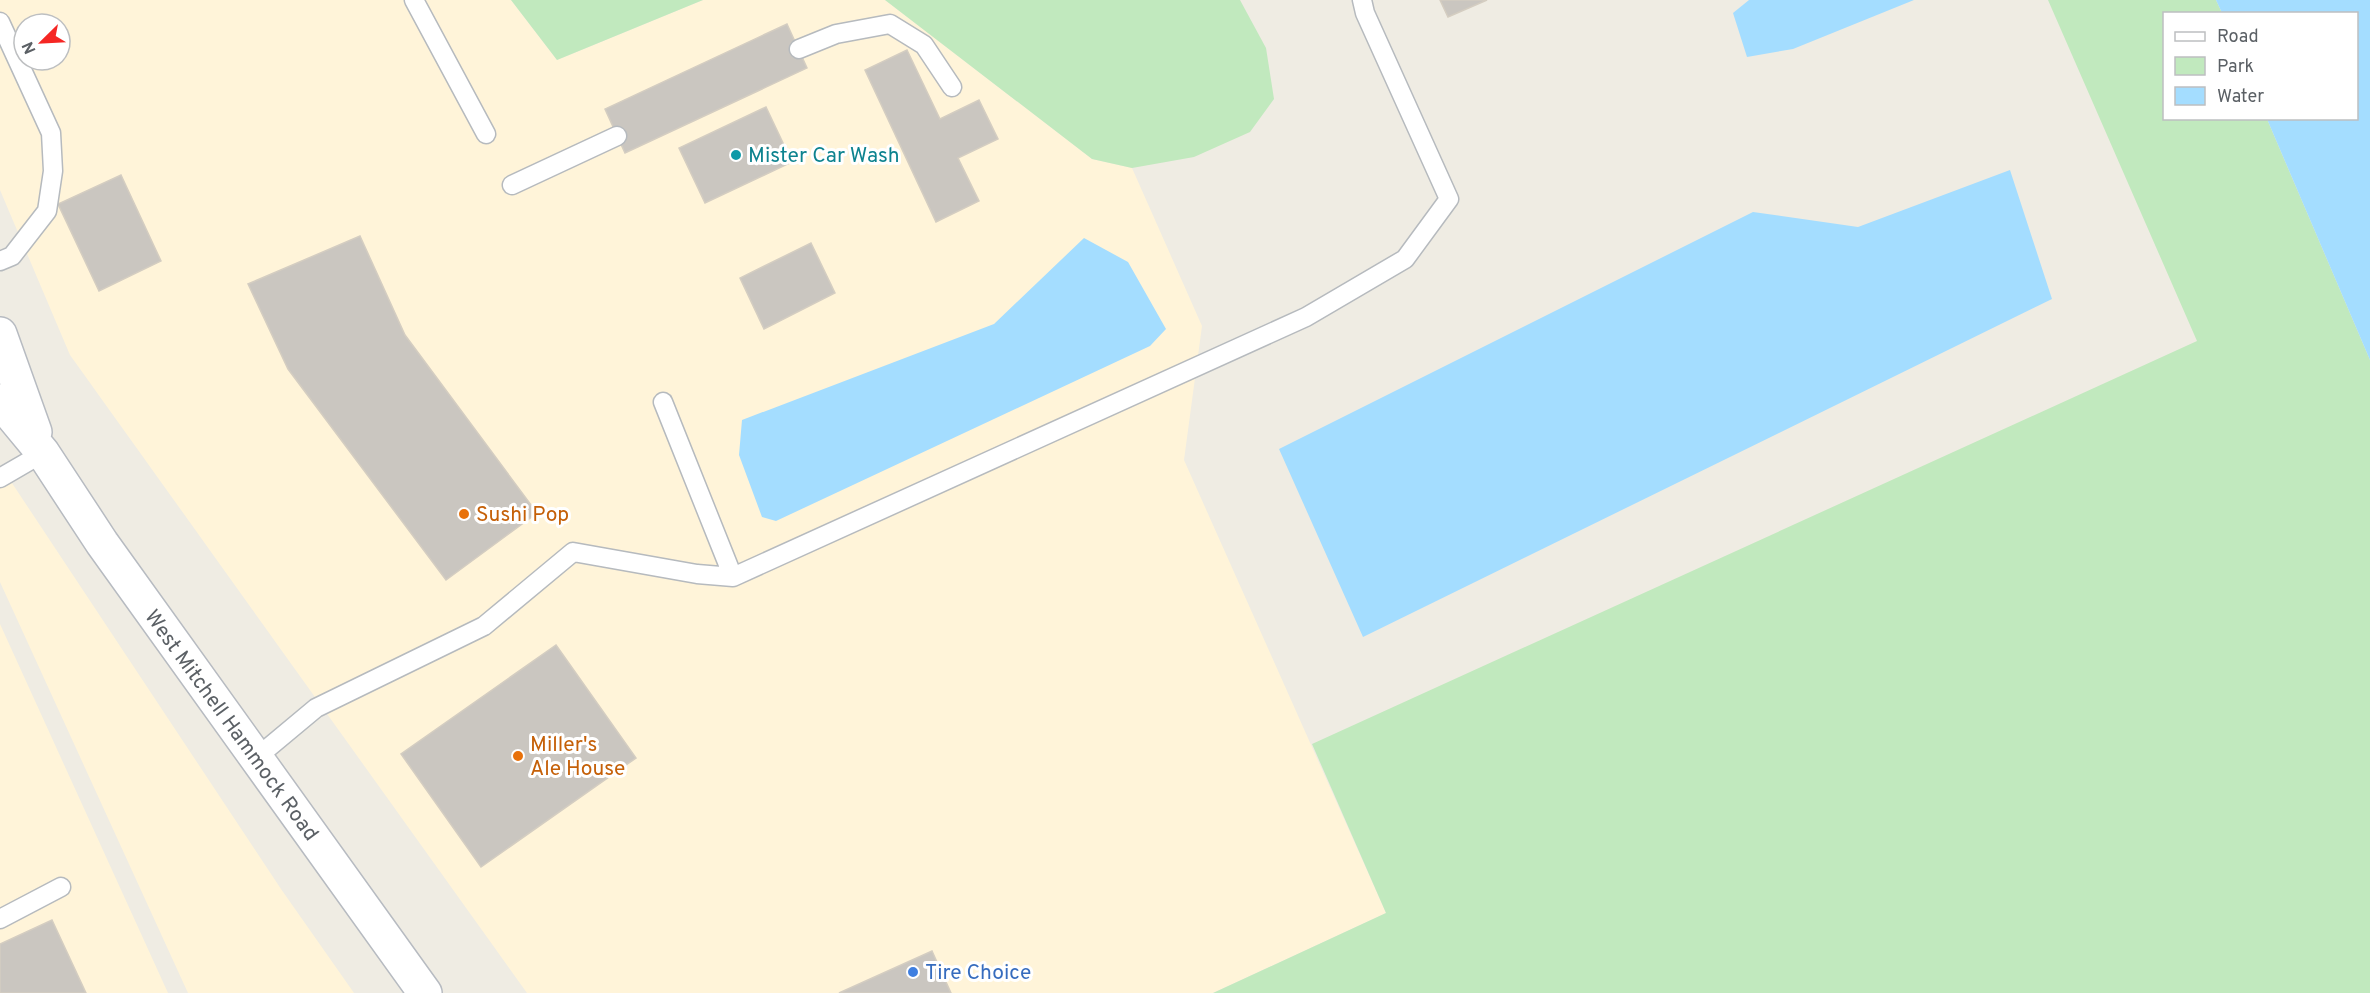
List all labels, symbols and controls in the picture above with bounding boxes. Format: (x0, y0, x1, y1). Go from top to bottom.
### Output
north arrow (12, 12, 72, 72)
legend (2163, 12, 2358, 120)
text: Road (2217, 26, 2259, 49)
text: N (19, 38, 42, 57)
text: Park (2217, 56, 2254, 79)
text: Water (2217, 86, 2264, 109)
place label: Mister Car Wash (748, 143, 900, 170)
marker: Mister Car Wash (729, 148, 743, 162)
place label: Sushi Pop (476, 502, 569, 529)
marker: Sushi Pop (457, 507, 471, 521)
street label: West Mitchell Hammock Road (138, 605, 324, 847)
place label: Miller's Ale House (530, 732, 625, 783)
marker: Miller's Ale House (511, 749, 525, 763)
place label: Tire Choice (925, 960, 1031, 987)
marker: Tire Choice (906, 965, 920, 979)

